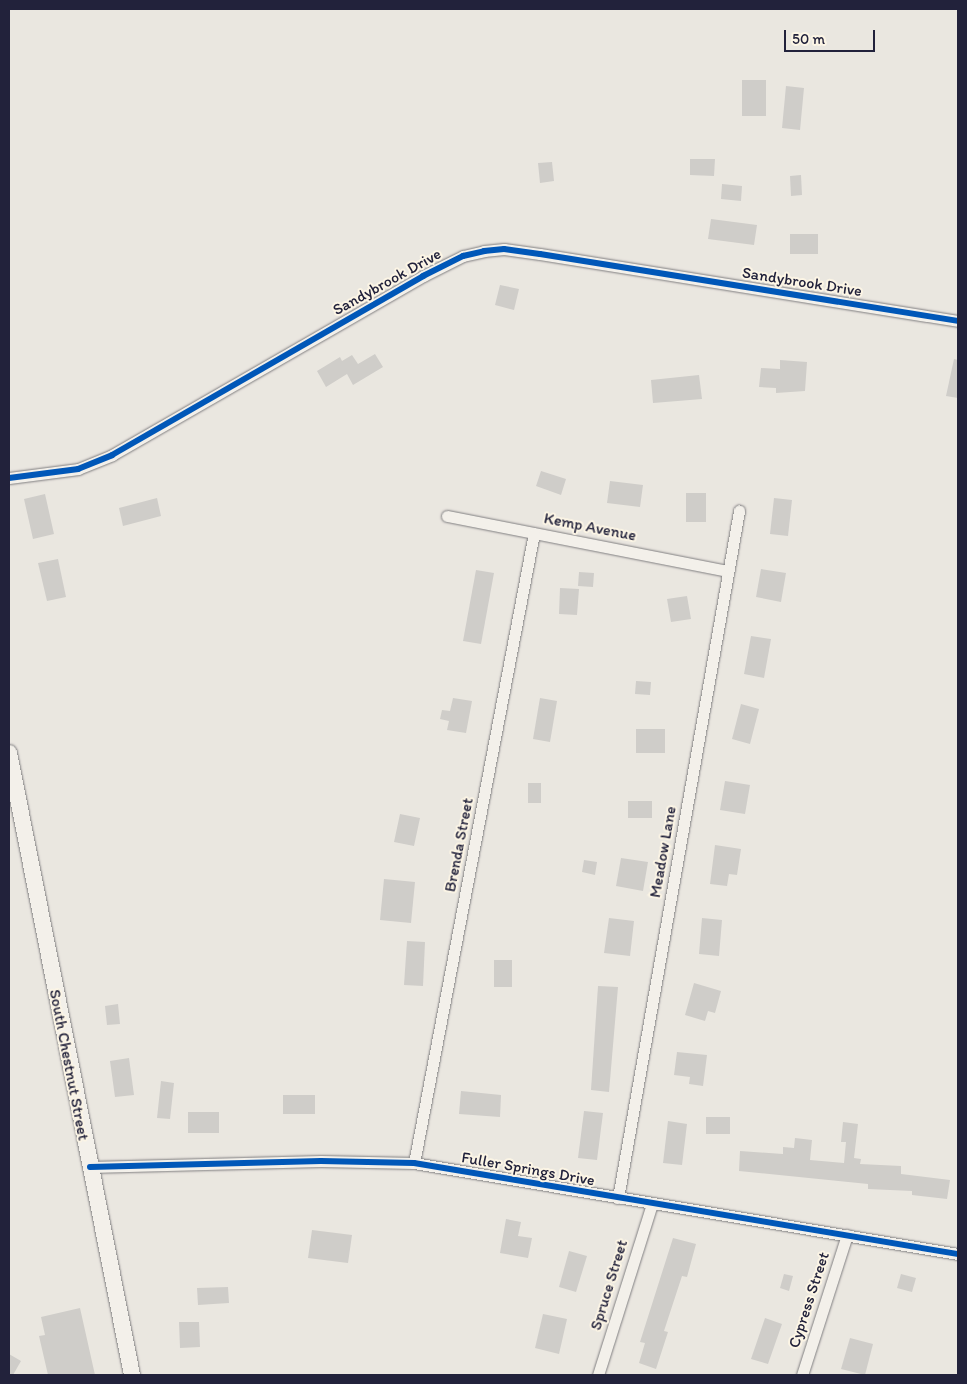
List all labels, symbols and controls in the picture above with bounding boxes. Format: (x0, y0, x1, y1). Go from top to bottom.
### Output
scale bar (787, 20, 878, 52)
text: 50 m (792, 30, 825, 48)
street label: Sandybrook Drive (329, 244, 445, 320)
street label: Sandybrook Drive (741, 263, 863, 301)
street label: Kemp Avenue (543, 509, 637, 545)
street label: Brenda Street (440, 796, 478, 894)
street label: Meadow Lane (646, 805, 680, 899)
street label: South Chestnut Street (45, 988, 93, 1142)
street label: Fuller Springs Drive (460, 1148, 596, 1190)
street label: Spruce Street (586, 1238, 632, 1332)
street label: Cypress Street (784, 1250, 834, 1350)

